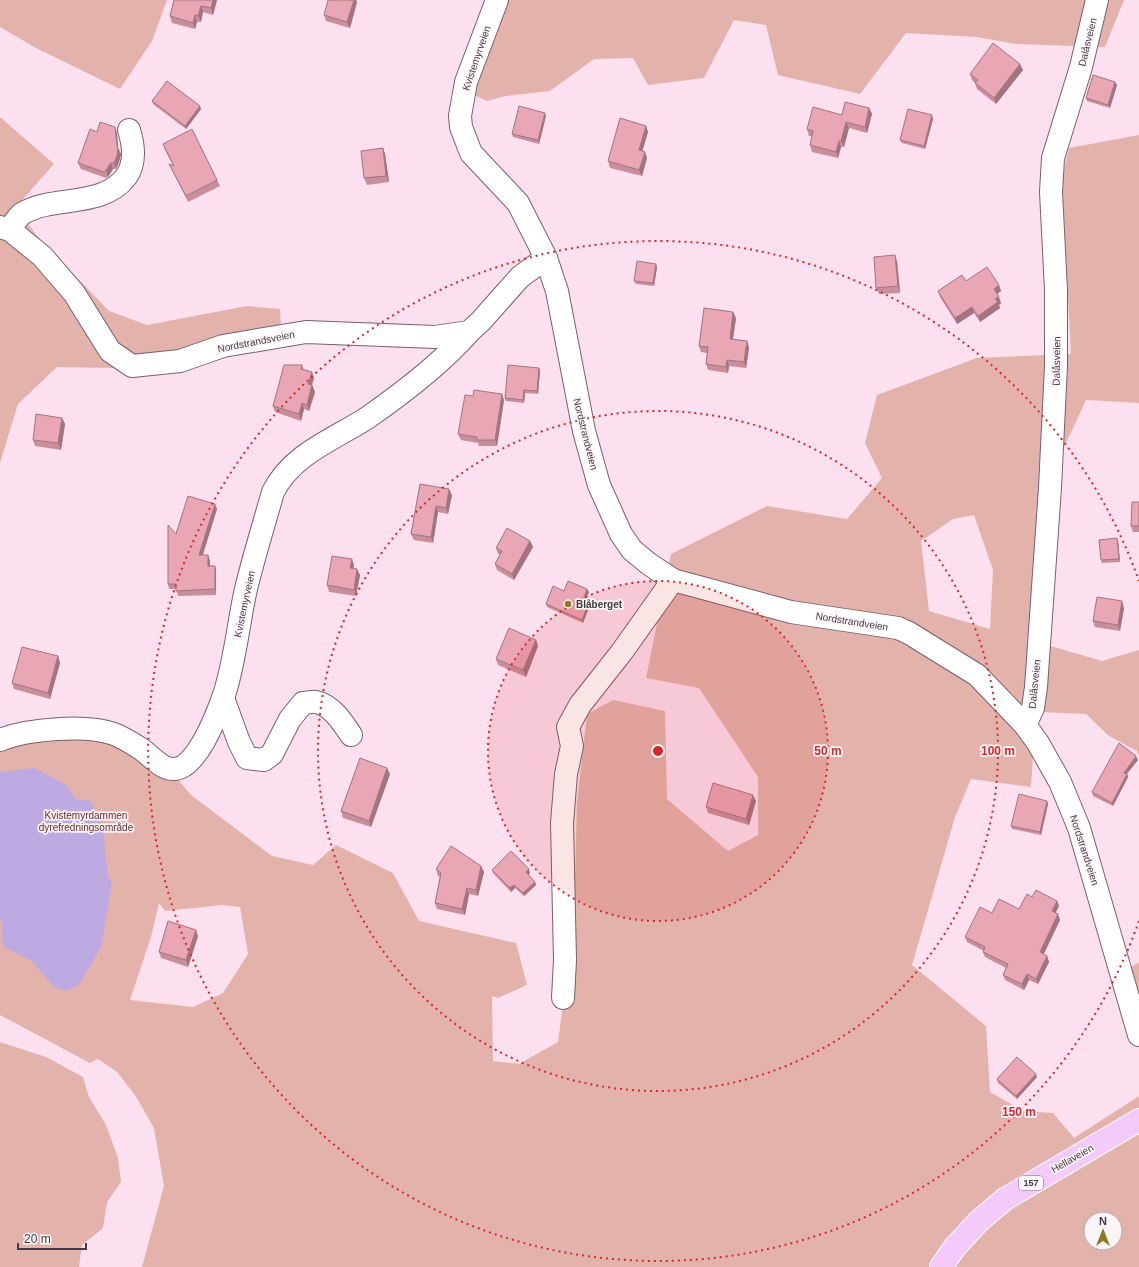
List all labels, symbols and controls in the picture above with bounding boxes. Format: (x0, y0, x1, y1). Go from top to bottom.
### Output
street label: Dalåsveien (1076, 17, 1099, 67)
street label: Kvistemyrveien (460, 24, 493, 92)
street label: Nordstrandsveien (217, 329, 296, 354)
street label: Dalåsveien (1051, 336, 1062, 386)
street label: Nordstrandveien (571, 397, 600, 471)
street label: Kvistemyrveien (232, 570, 257, 638)
marker: Blåberget (563, 599, 573, 609)
place label: Blåberget (576, 599, 623, 610)
street label: Nordstrandveien (815, 610, 889, 633)
street label: Dalåsveien (1026, 659, 1043, 709)
centre of rings (651, 744, 665, 758)
text: 50 m (814, 744, 842, 758)
text: 100 m (981, 744, 1015, 758)
park label: Kvistemyrdammen dyrefredningsområde (39, 810, 134, 833)
street label: Nordstrandveien (1068, 814, 1101, 887)
text: 150 m (1002, 1105, 1036, 1119)
street label: Hellaveien (1049, 1142, 1095, 1175)
road number: 157 (1019, 1176, 1043, 1190)
north arrow (1083, 1211, 1123, 1251)
text: N (1099, 1215, 1107, 1227)
scale bar (18, 1225, 86, 1251)
text: 20 m (24, 1232, 51, 1246)

